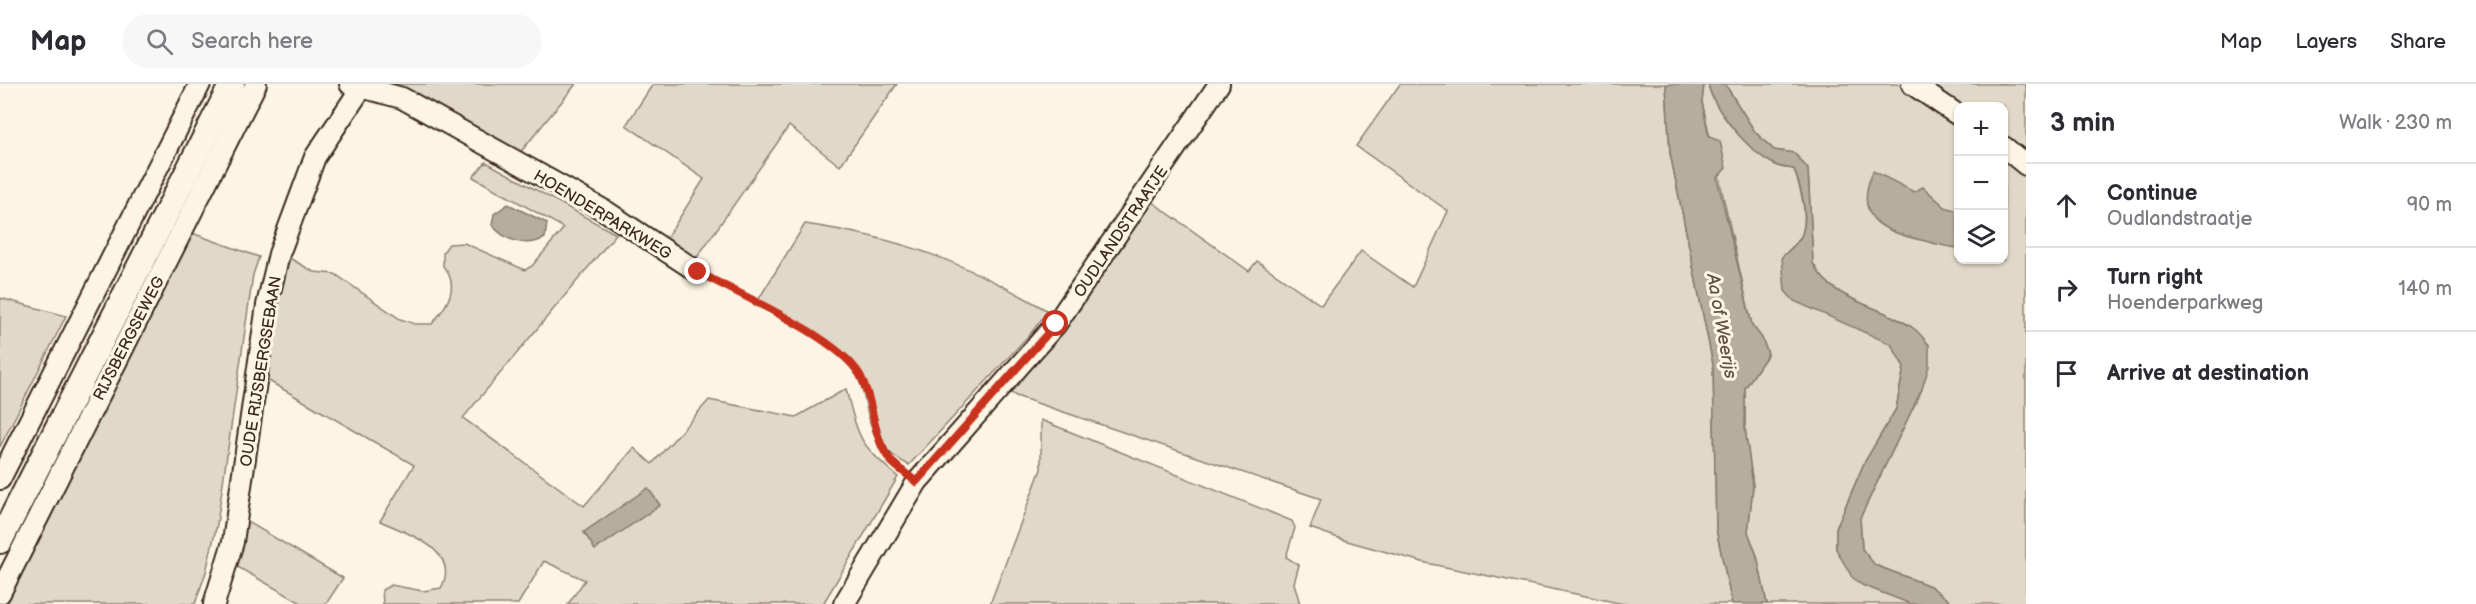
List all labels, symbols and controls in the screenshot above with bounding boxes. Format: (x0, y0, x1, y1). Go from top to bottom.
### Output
search box (122, 14, 542, 68)
text: Map (30, 25, 86, 58)
icon: search (143, 25, 176, 58)
text: Search here (191, 28, 313, 55)
text: Map (2220, 29, 2262, 54)
text: Layers (2295, 29, 2357, 54)
text: Share (2390, 29, 2446, 54)
map controls (1954, 102, 2008, 264)
button: + (1954, 102, 2008, 156)
text: 3 min (2050, 108, 2115, 139)
text: Walk · 230 m (2339, 111, 2452, 135)
button: − (1954, 156, 2008, 210)
street label: OUDLANDSTRAATJE (1070, 163, 1172, 301)
street label: HOENDERPARKWEG (530, 167, 675, 264)
text: Continue (2107, 180, 2197, 207)
icon: ahead (2050, 189, 2083, 222)
text: 90 m (2407, 193, 2452, 217)
text: Oudlandstraatje (2107, 207, 2252, 231)
button: layers (1954, 210, 2008, 264)
route end (684, 258, 710, 284)
text: Turn right (2107, 264, 2203, 291)
water label: Aa of Weerijs (1702, 271, 1741, 380)
street label: RIJSBERGSEWEG (90, 273, 169, 404)
icon: right (2050, 273, 2083, 306)
street label: OUDE RIJSBERGSEBAAN (237, 275, 286, 468)
text: 140 m (2398, 277, 2452, 301)
text: Hoenderparkweg (2107, 291, 2263, 315)
route start (1042, 310, 1068, 336)
icon: arrive (2050, 357, 2083, 390)
text: Arrive at destination (2107, 360, 2309, 387)

